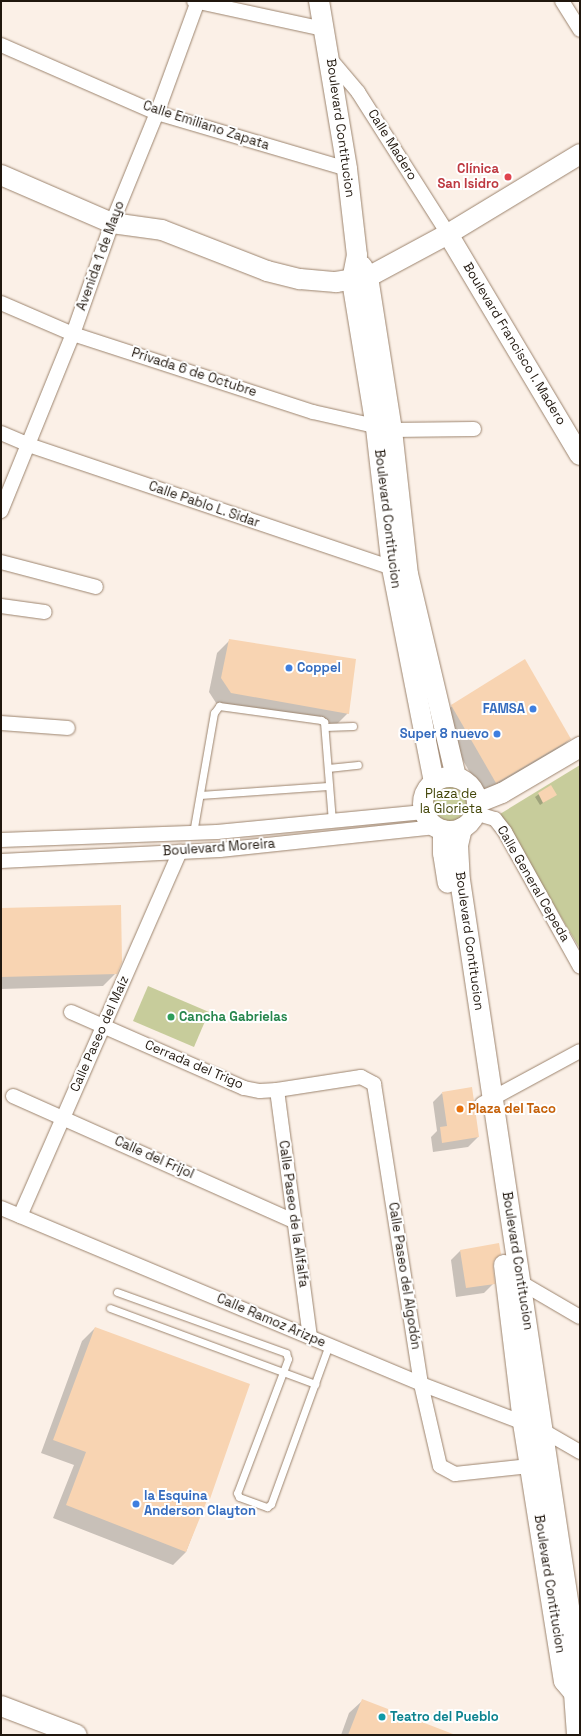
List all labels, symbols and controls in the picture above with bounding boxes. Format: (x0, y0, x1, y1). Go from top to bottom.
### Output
street label: Boulevard Contitucion (323, 58, 357, 198)
street label: Calle Emiliano Zapata (141, 98, 271, 154)
street label: Calle Madero (364, 107, 420, 183)
place label: Clínica San Isidro (437, 162, 499, 193)
marker: Clínica San Isidro (502, 171, 514, 183)
street label: Avenida 1 de Mayo (74, 199, 128, 313)
street label: Boulevard Francisco I. Madero (459, 260, 569, 428)
street label: Privada 6 de Octubre (129, 345, 259, 401)
street label: Boulevard Contitucion (371, 449, 403, 589)
street label: Calle Pablo L. Sidar (146, 479, 262, 531)
place label: Coppel (297, 660, 341, 676)
marker: Coppel (284, 663, 294, 673)
place label: FAMSA (483, 701, 525, 717)
marker: FAMSA (528, 704, 538, 714)
place label: Super 8 nuevo (400, 726, 489, 742)
marker: Super 8 nuevo (492, 729, 502, 739)
park label: Plaza de la Glorieta (420, 787, 482, 818)
street label: Calle General Cepeda (493, 823, 573, 945)
street label: Boulevard Moreira (162, 836, 276, 860)
street label: Boulevard Contitucion (452, 871, 486, 1011)
street label: Calle Paseo del Maíz (67, 973, 133, 1095)
place label: Cancha Gabrielas (179, 1009, 288, 1025)
marker: Cancha Gabrielas (166, 1012, 176, 1022)
street label: Cerrada del Trigo (142, 1037, 246, 1093)
place label: Plaza del Taco (468, 1101, 556, 1117)
marker: Plaza del Taco (455, 1104, 465, 1114)
street label: Calle del Frijol (112, 1134, 196, 1182)
street label: Calle Paseo de la Alfalfa (275, 1139, 311, 1289)
street label: Boulevard Contitucion (498, 1191, 536, 1331)
street label: Calle Paseo del Algodón (385, 1201, 423, 1351)
street label: Calle Ramoz Arizpe (214, 1291, 328, 1351)
place label: la Esquina Anderson Clayton (144, 1489, 256, 1520)
marker: la Esquina Anderson Clayton (131, 1499, 141, 1509)
street label: Boulevard Contitucion (530, 1514, 568, 1654)
place label: Teatro del Pueblo (390, 1709, 499, 1725)
marker: Teatro del Pueblo (377, 1712, 387, 1722)

